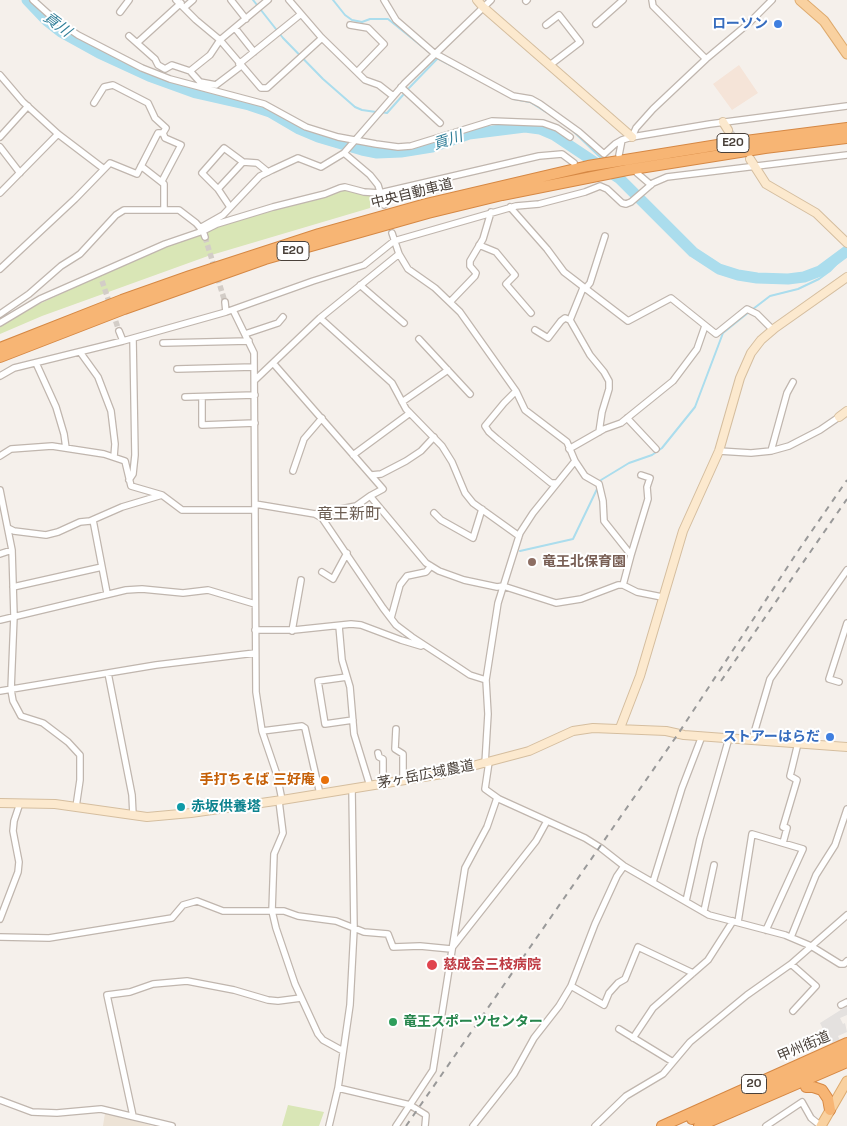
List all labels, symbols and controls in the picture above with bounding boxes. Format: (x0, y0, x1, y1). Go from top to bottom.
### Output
water label: 貢川 (40, 9, 74, 41)
place label: ローソン (712, 16, 768, 32)
marker: ローソン (772, 18, 784, 30)
water label: 貢川 (431, 128, 465, 154)
road number: E20 (717, 134, 749, 152)
street label: 中央自動車道 (369, 176, 455, 212)
road number: E20 (277, 242, 309, 260)
district label: 竜王新町 (317, 505, 381, 525)
place label: 竜王北保育園 (542, 554, 626, 570)
marker: 竜王北保育園 (526, 556, 538, 568)
place label: ストアーはらだ (723, 729, 820, 745)
marker: ストアーはらだ (824, 731, 836, 743)
street label: 茅ヶ岳広域農道 (376, 757, 476, 793)
place label: 手打ちそば 三好庵 (199, 772, 315, 788)
marker: 手打ちそば 三好庵 (319, 774, 331, 786)
place label: 赤坂供養塔 (191, 799, 261, 815)
marker: 赤坂供養塔 (175, 801, 187, 813)
place label: 慈成会三枝病院 (443, 957, 541, 973)
marker: 慈成会三枝病院 (425, 958, 439, 972)
place label: 竜王スポーツセンター (403, 1014, 543, 1030)
marker: 竜王スポーツセンター (387, 1016, 399, 1028)
street label: 甲州街道 (775, 1028, 833, 1066)
road number: 20 (742, 1074, 766, 1094)

